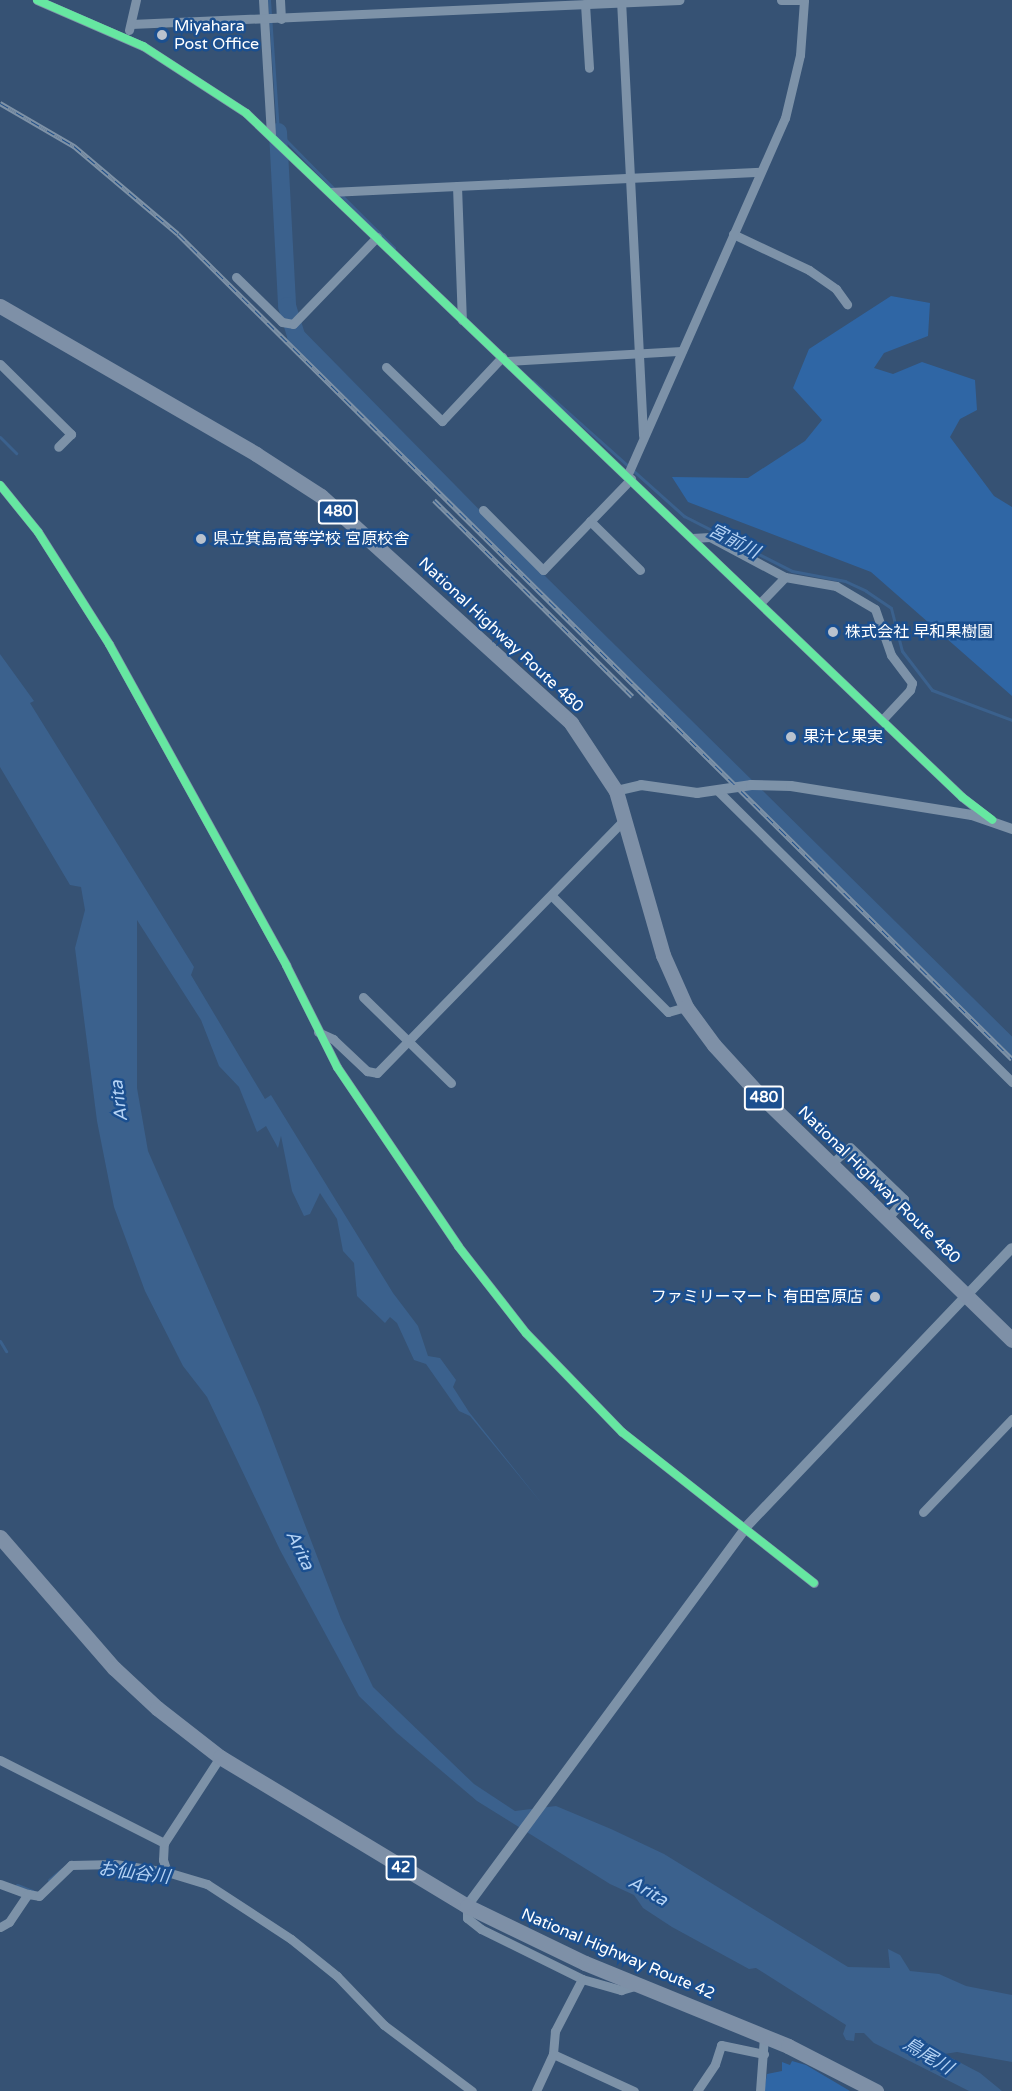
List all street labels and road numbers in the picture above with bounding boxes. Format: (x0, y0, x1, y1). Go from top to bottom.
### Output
road number: 480 (317, 500, 359, 524)
street label: National Highway Route 480 (415, 554, 587, 716)
road number: 480 (743, 1086, 785, 1110)
street label: National Highway Route 480 (794, 1102, 964, 1268)
road number: 42 (384, 1856, 418, 1880)
street label: National Highway Route 42 (518, 1904, 718, 2004)

